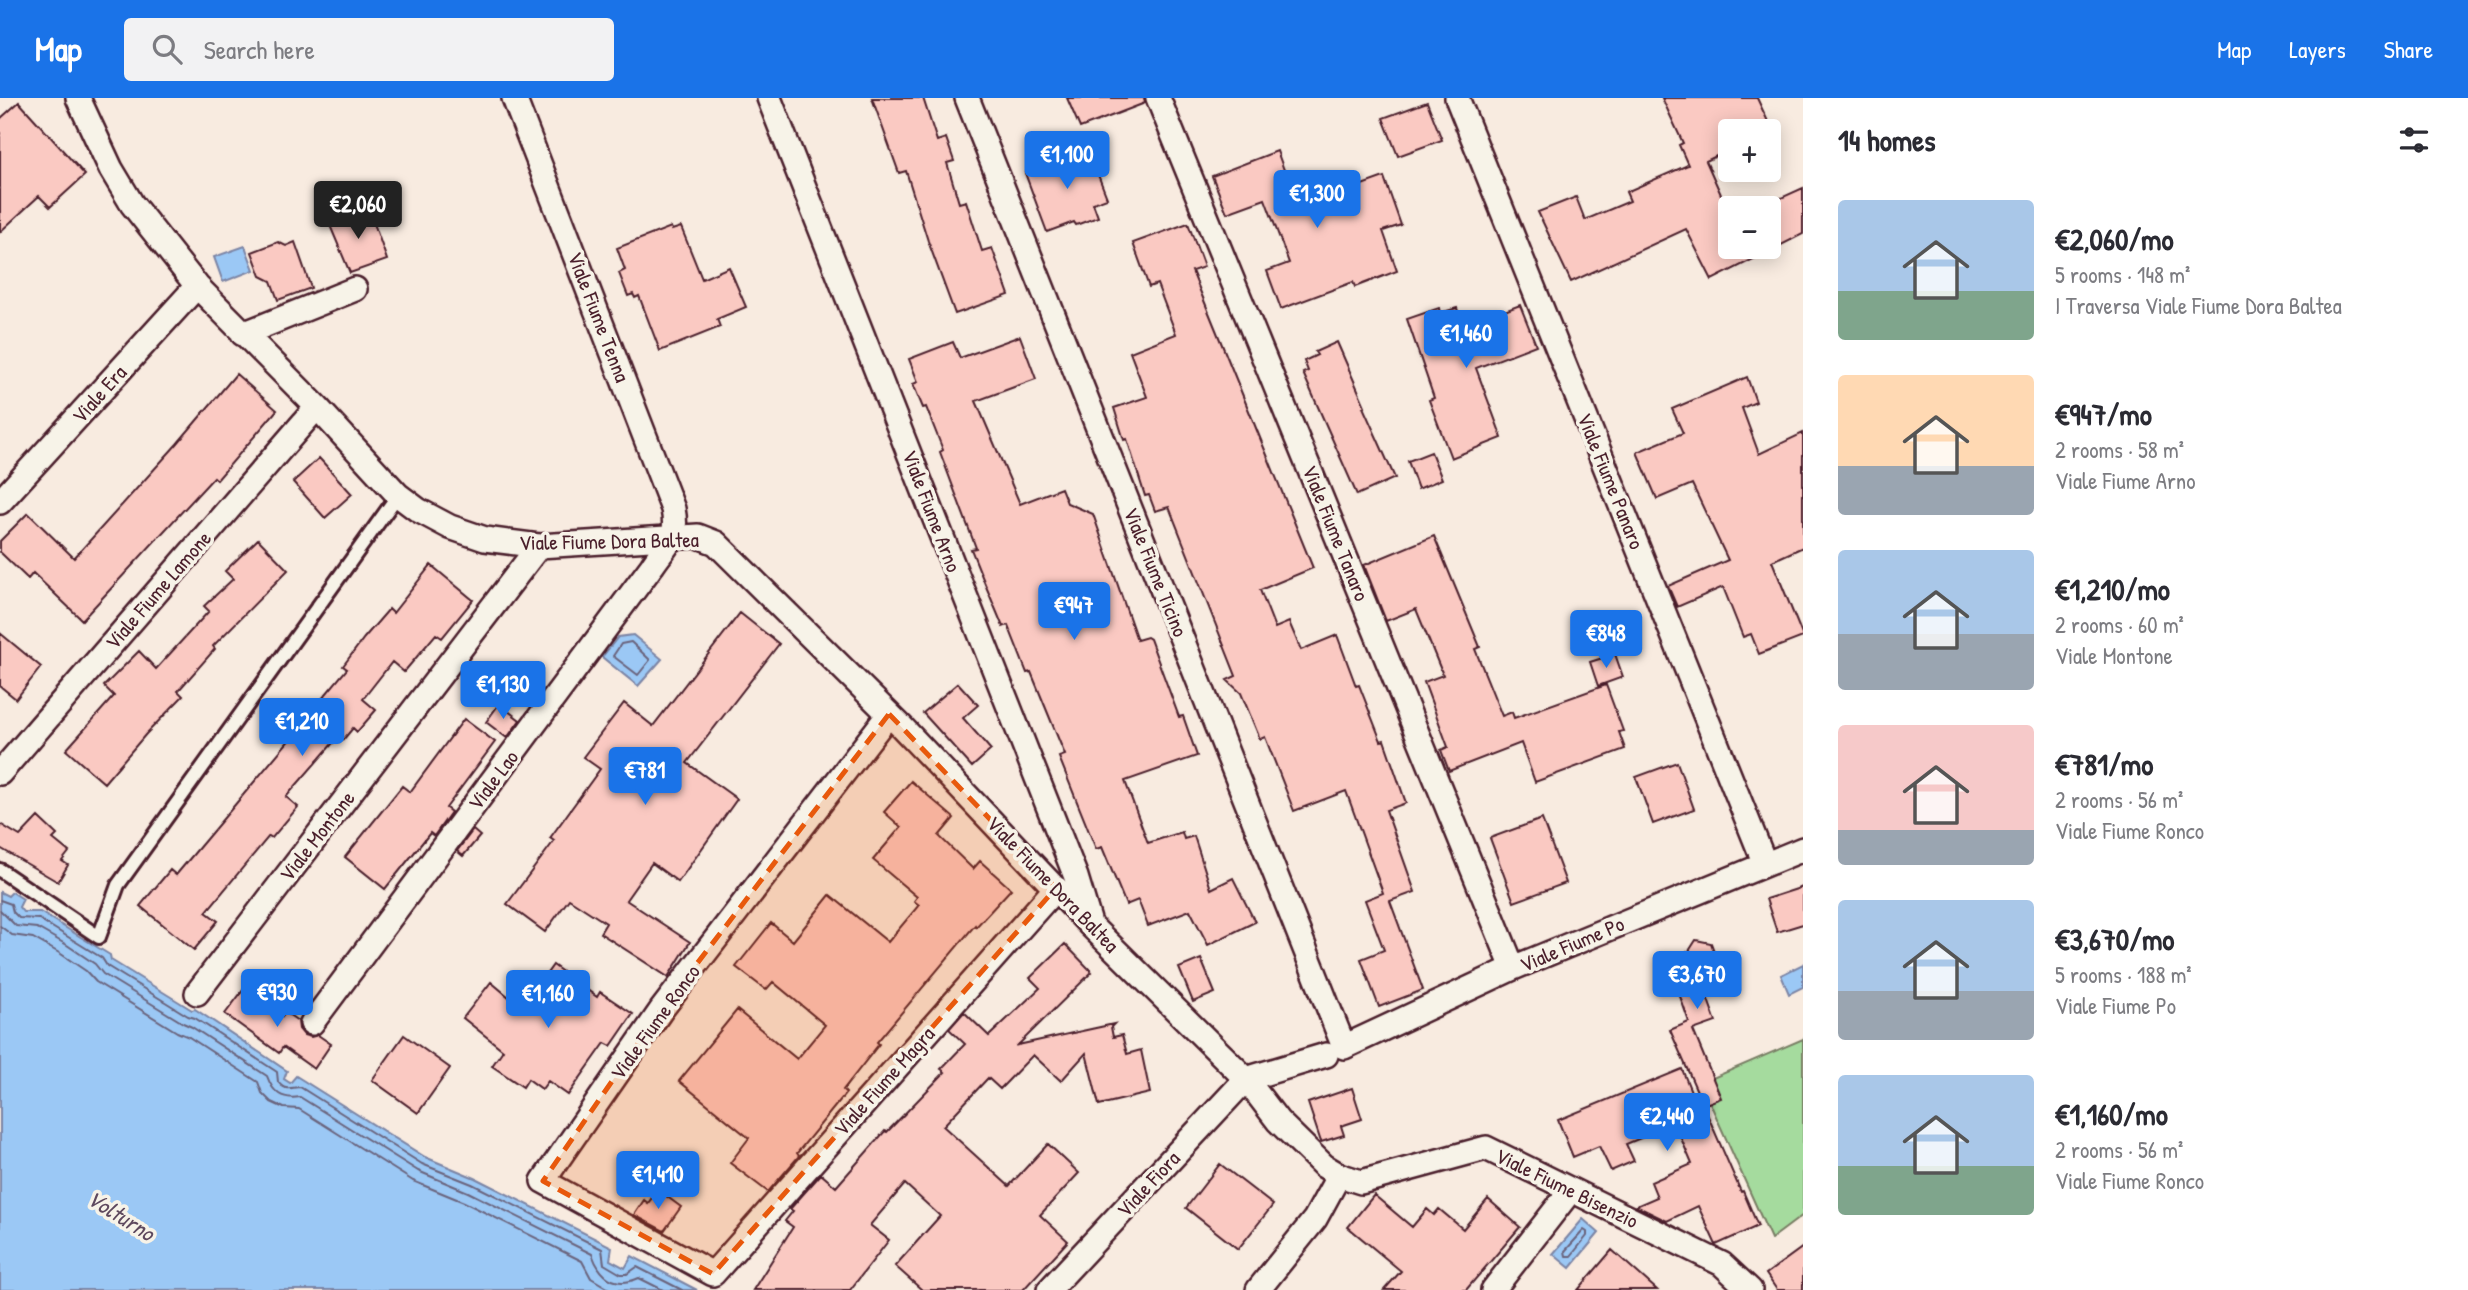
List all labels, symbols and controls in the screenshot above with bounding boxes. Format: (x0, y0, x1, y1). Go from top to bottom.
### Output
search box (124, 18, 614, 81)
text: Map (35, 27, 82, 71)
icon: search (148, 30, 186, 68)
text: Search here (204, 32, 315, 67)
text: Map (2217, 33, 2251, 65)
text: Layers (2289, 33, 2346, 65)
text: Share (2384, 33, 2433, 65)
map controls (1718, 119, 1781, 259)
button: + (1718, 119, 1781, 182)
text: 14 homes (1838, 120, 1936, 160)
icon: filters (2395, 121, 2433, 159)
pin: €1,100 (1010, 132, 1124, 191)
text: €1,100 (1040, 138, 1094, 169)
pin: €1,300 (1260, 170, 1374, 230)
text: €1,300 (1290, 177, 1344, 208)
pin: €2,060 (301, 181, 415, 241)
text: €2,060 (330, 188, 386, 219)
button: − (1718, 196, 1781, 259)
text: €2,060/mo (2055, 219, 2174, 259)
icon: home (1894, 228, 1978, 312)
street label: Viale Fiume Tenna (561, 248, 637, 386)
text: 5 rooms · 148 m² (2055, 259, 2190, 290)
text: I Traversa Viale Fiume Dora Baltea (2055, 290, 2342, 321)
pin: €1,460 (1409, 310, 1523, 370)
text: €1,460 (1440, 317, 1492, 348)
street label: Viale Era (65, 359, 133, 429)
text: €947/mo (2055, 394, 2152, 434)
icon: home (1894, 403, 1978, 487)
street label: Viale Fiume Panaro (1570, 409, 1652, 553)
text: 2 rooms · 58 m² (2055, 434, 2184, 465)
street label: Viale Fiume Arno (895, 446, 969, 576)
street label: Viale Fiume Tanaro (1296, 461, 1376, 605)
text: Viale Fiume Arno (2055, 465, 2195, 496)
street label: Viale Fiume Ticino (1117, 503, 1195, 641)
street label: Viale Fiume Lamone (98, 524, 218, 656)
street label: Viale Fiume Dora Baltea (519, 525, 699, 557)
text: €1,210/mo (2055, 569, 2170, 609)
icon: home (1894, 578, 1978, 662)
pin: €947 (1033, 582, 1115, 642)
text: €947 (1054, 589, 1094, 620)
text: 2 rooms · 60 m² (2055, 609, 2184, 640)
pin: €848 (1565, 610, 1647, 670)
text: €848 (1586, 617, 1626, 648)
text: Viale Montone (2055, 640, 2173, 671)
pin: €1,130 (446, 662, 560, 721)
text: €1,130 (476, 668, 530, 699)
pin: €1,210 (245, 698, 359, 758)
text: €1,210 (275, 705, 329, 736)
street label: Viale Lao (461, 744, 525, 816)
text: €781/mo (2055, 744, 2153, 784)
pin: €781 (604, 748, 686, 807)
icon: home (1894, 753, 1978, 837)
text: €781 (625, 754, 665, 785)
text: 2 rooms · 56 m² (2055, 784, 2183, 815)
street label: Viale Montone (272, 785, 362, 887)
street label: Viale Fiume Dora Baltea (980, 809, 1126, 959)
text: Viale Fiume Ronco (2055, 815, 2204, 846)
street label: Viale Fiume Po (1515, 909, 1629, 979)
text: €3,670/mo (2055, 919, 2174, 959)
icon: home (1894, 928, 1978, 1012)
pin: €3,670 (1640, 951, 1754, 1011)
street label: Viale Fiume Ronco (603, 958, 707, 1086)
text: €3,670 (1669, 958, 1725, 989)
text: 5 rooms · 188 m² (2055, 959, 2192, 990)
pin: €930 (236, 970, 318, 1029)
pin: €1,160 (491, 970, 605, 1030)
text: €930 (257, 976, 297, 1007)
text: €1,160 (522, 977, 574, 1008)
text: Viale Fiume Po (2055, 990, 2176, 1021)
street label: Viale Fiume Magra (827, 1020, 941, 1142)
pin: €2,440 (1610, 1094, 1724, 1153)
text: €1,160/mo (2055, 1094, 2168, 1134)
text: €2,440 (1640, 1100, 1694, 1131)
icon: home (1894, 1103, 1978, 1187)
text: 2 rooms · 56 m² (2055, 1134, 2183, 1165)
street label: Viale Fiume Bisenzio (1491, 1141, 1643, 1235)
street label: Viale Fiora (1110, 1145, 1186, 1223)
pin: €1,410 (601, 1152, 715, 1211)
text: €1,410 (632, 1158, 684, 1189)
text: Viale Fiume Ronco (2055, 1165, 2204, 1196)
water label: Volturno (81, 1182, 162, 1249)

